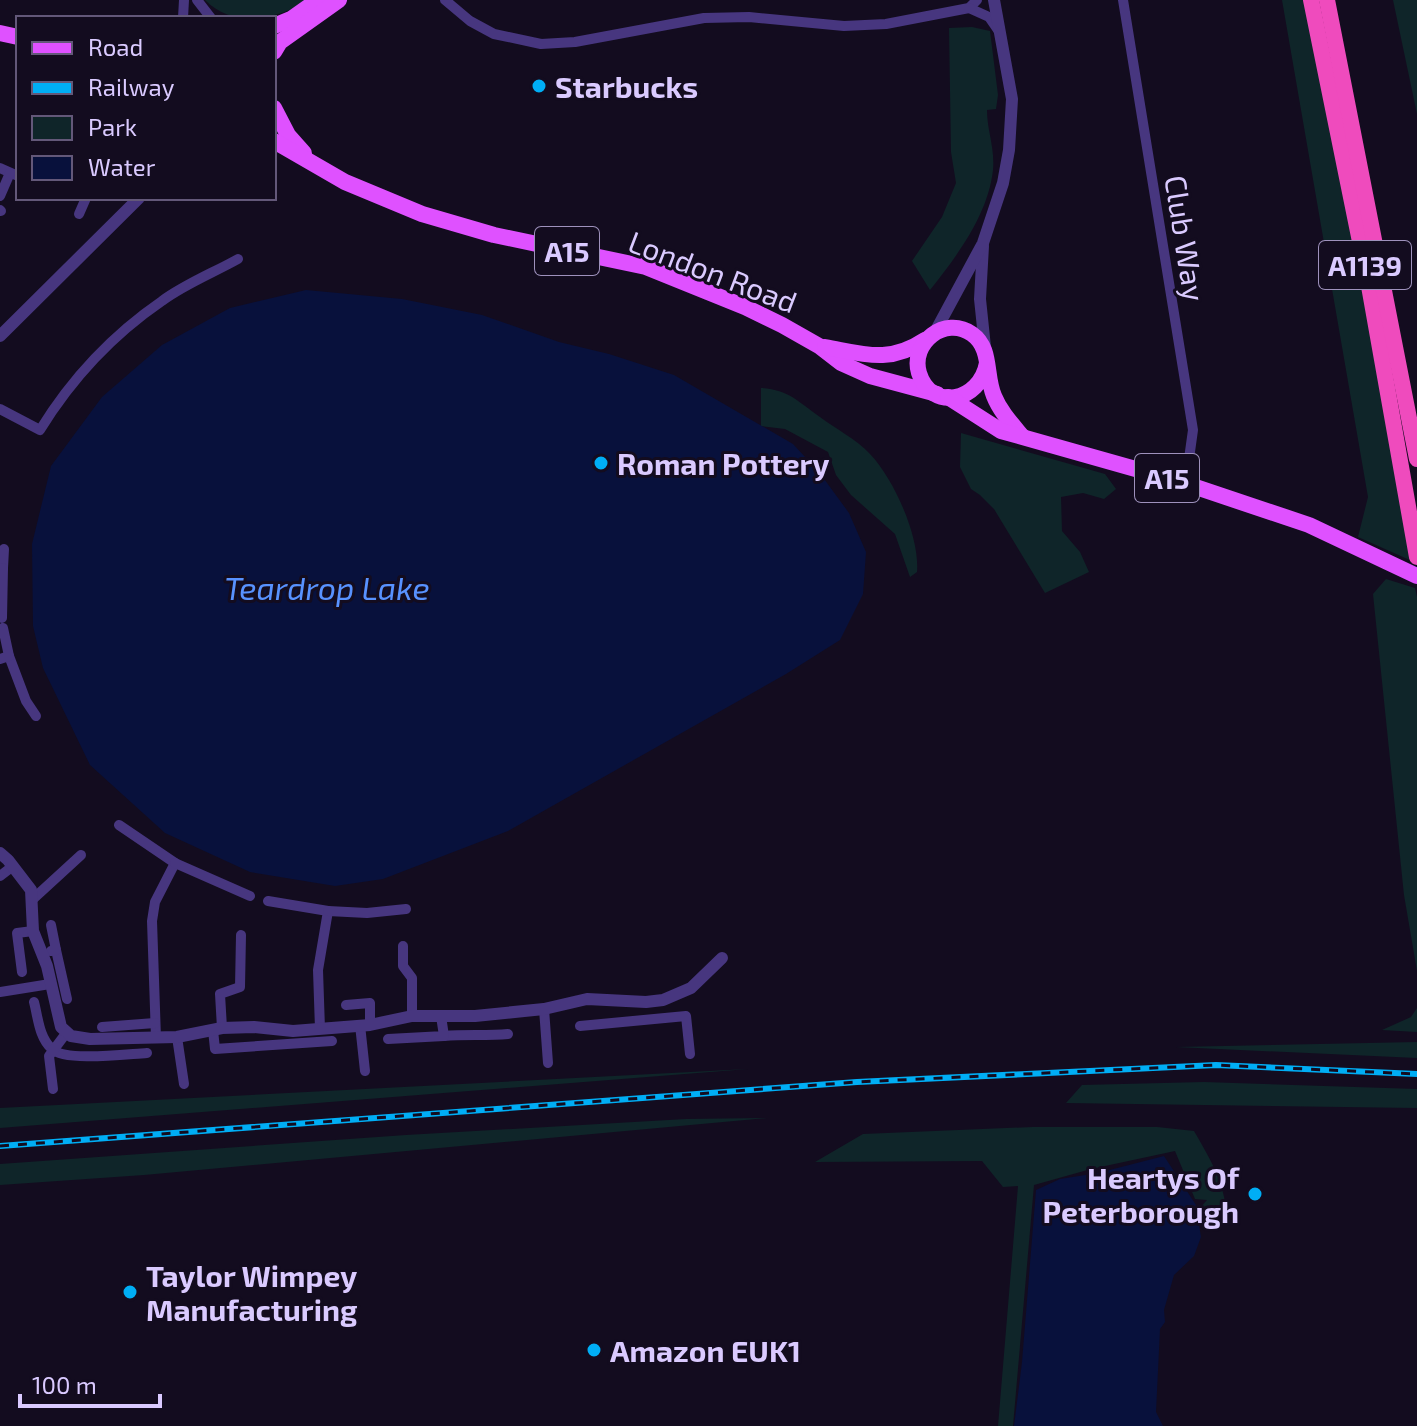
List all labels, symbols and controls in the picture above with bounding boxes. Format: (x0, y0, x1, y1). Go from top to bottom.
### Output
legend (16, 16, 276, 200)
text: Road (88, 32, 143, 61)
place label: Starbucks (555, 68, 698, 104)
text: Railway (88, 72, 175, 101)
marker: Starbucks (530, 77, 548, 95)
text: Park (88, 112, 137, 141)
text: Water (88, 152, 156, 181)
street label: Club Way (1158, 172, 1214, 304)
street label: London Road (624, 222, 802, 320)
road number: A15 (535, 227, 599, 275)
road number: A1139 (1319, 241, 1411, 289)
place label: Roman Pottery (617, 445, 829, 482)
marker: Roman Pottery (592, 454, 610, 472)
road number: A15 (1135, 454, 1199, 502)
water label: Teardrop Lake (224, 568, 430, 607)
place label: Heartys Of Peterborough (1043, 1159, 1240, 1229)
marker: Heartys Of Peterborough (1246, 1185, 1264, 1203)
place label: Taylor Wimpey Manufacturing (146, 1257, 358, 1327)
marker: Taylor Wimpey Manufacturing (121, 1283, 139, 1301)
place label: Amazon EUK1 (610, 1332, 801, 1368)
marker: Amazon EUK1 (585, 1341, 603, 1359)
scale bar (20, 1358, 160, 1408)
text: 100 m (32, 1370, 97, 1399)

